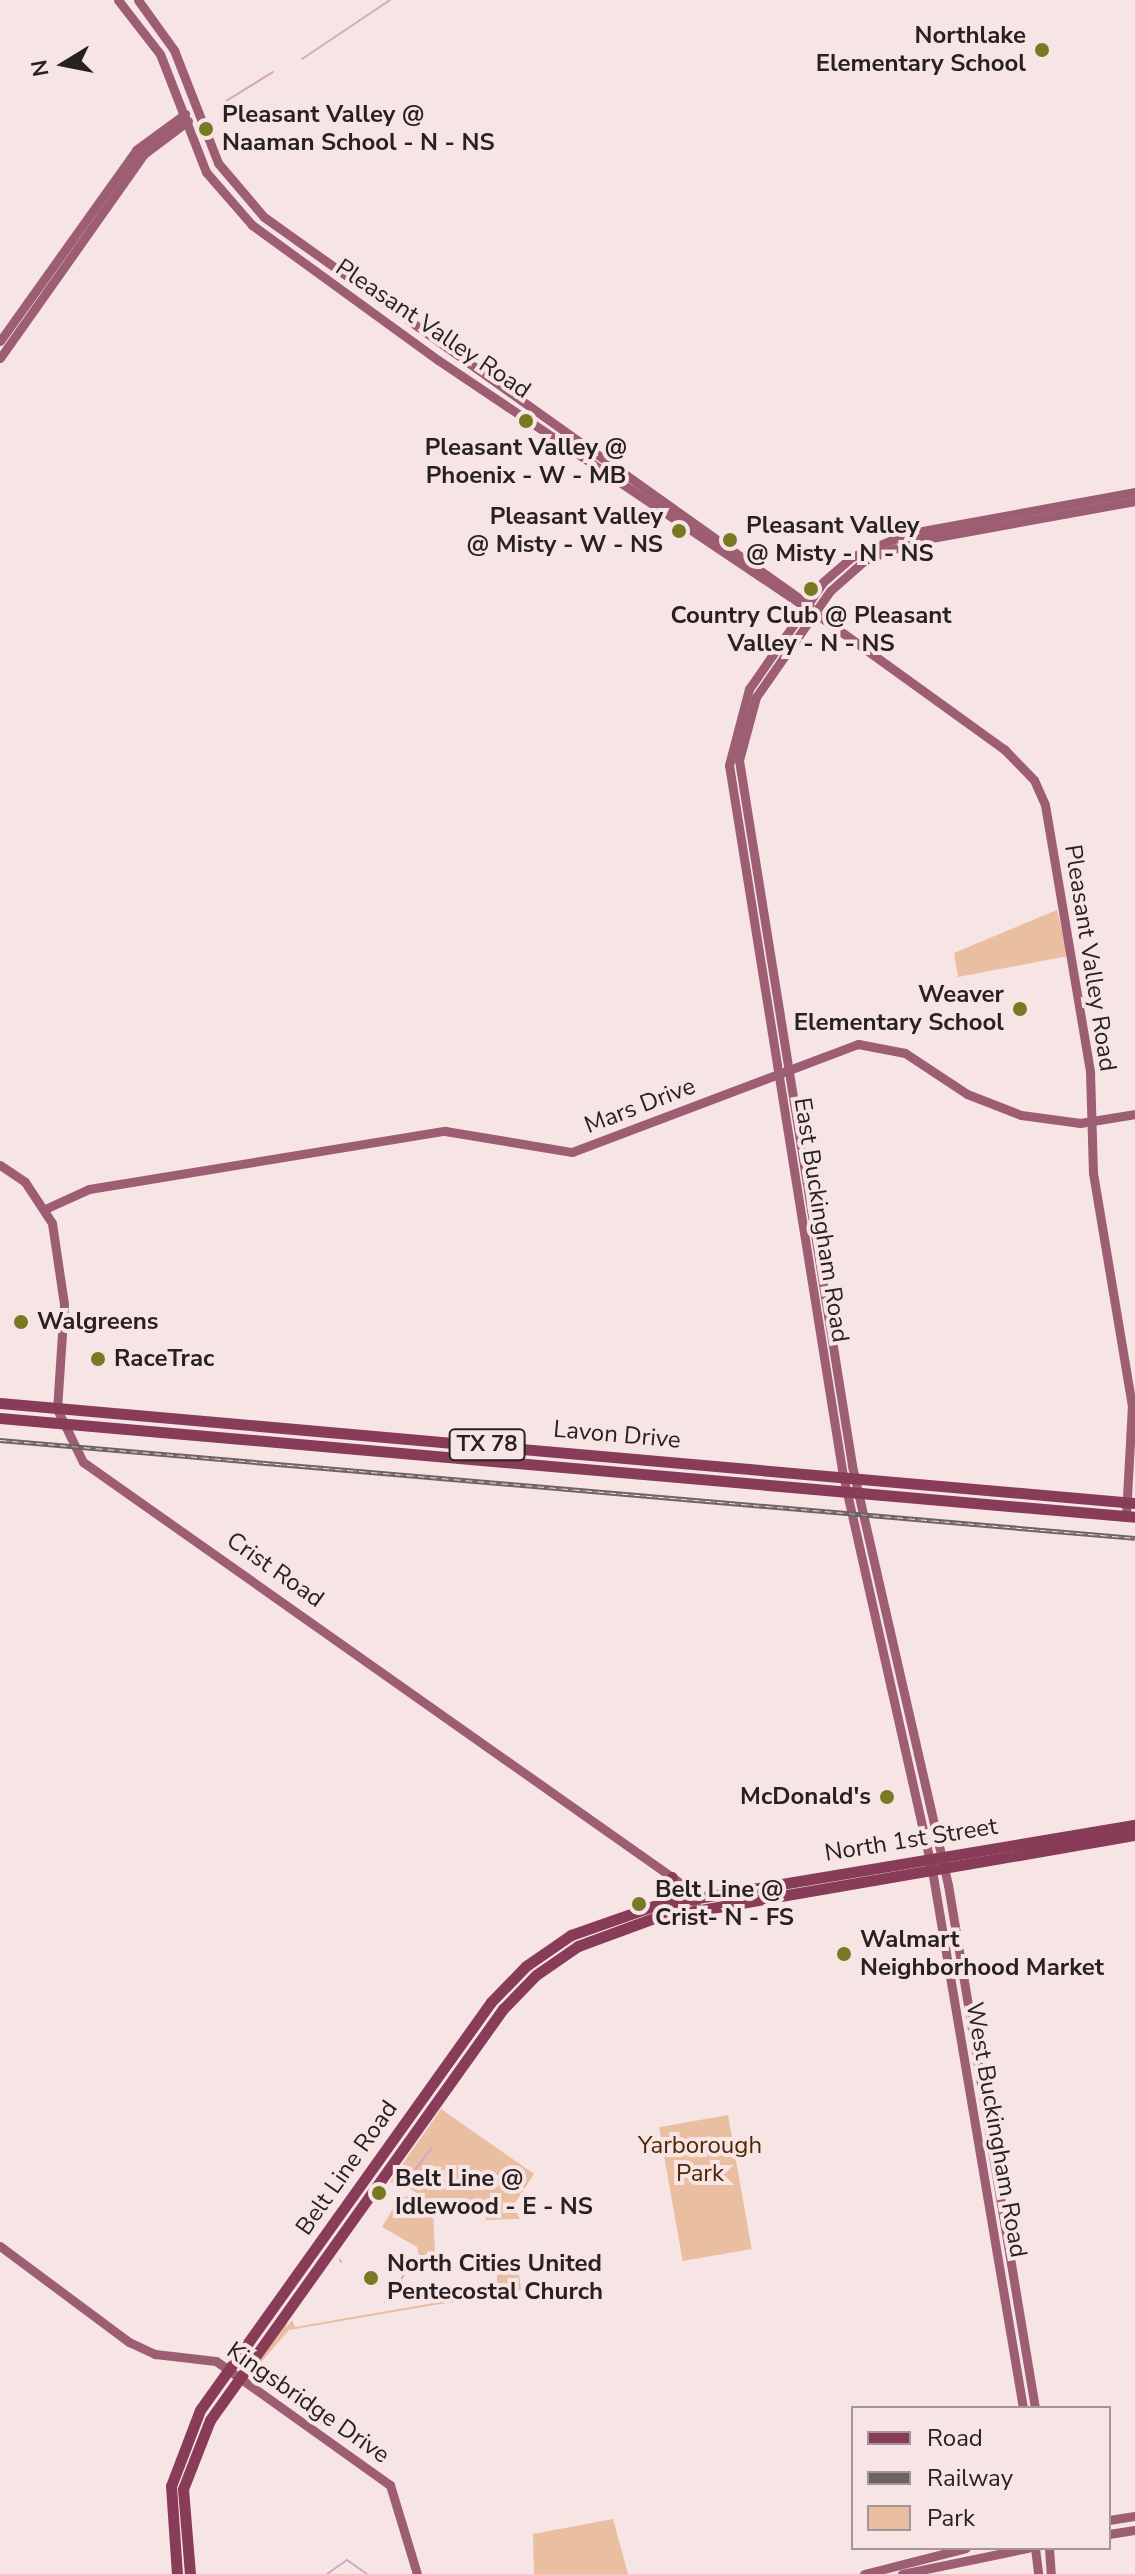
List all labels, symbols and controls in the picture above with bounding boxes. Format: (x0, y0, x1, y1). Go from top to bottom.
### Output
place label: Northlake Elementary School (816, 22, 1026, 78)
north arrow (24, 24, 104, 104)
marker: Northlake Elementary School (1033, 41, 1051, 59)
text: N (24, 57, 57, 79)
place label: Pleasant Valley @ Naaman School - N - NS (222, 101, 495, 157)
marker: Pleasant Valley @ Naaman School - N - NS (197, 120, 215, 138)
street label: Pleasant Valley Road (330, 253, 536, 405)
marker: Pleasant Valley @ Phoenix - W - MB (517, 412, 535, 430)
place label: Pleasant Valley @ Phoenix - W - MB (425, 434, 627, 490)
place label: Pleasant Valley @ Misty - W - NS (467, 503, 663, 559)
place label: Pleasant Valley @ Misty - N - NS (746, 512, 934, 568)
marker: Pleasant Valley @ Misty - W - NS (670, 522, 688, 540)
marker: Pleasant Valley @ Misty - N - NS (721, 531, 739, 549)
marker: Country Club @ Pleasant Valley - N - NS (802, 580, 820, 598)
place label: Country Club @ Pleasant Valley - N - NS (670, 602, 952, 658)
street label: Pleasant Valley Road (1058, 843, 1122, 1073)
place label: Weaver Elementary School (794, 981, 1004, 1037)
marker: Weaver Elementary School (1011, 1000, 1029, 1018)
street label: Mars Drive (581, 1072, 699, 1140)
street label: East Buckingham Road (787, 1096, 855, 1344)
place label: Walgreens (37, 1308, 158, 1336)
marker: Walgreens (12, 1313, 30, 1331)
place label: RaceTrac (114, 1345, 214, 1373)
marker: RaceTrac (89, 1350, 107, 1368)
street label: Lavon Drive (552, 1415, 682, 1455)
road number: TX 78 (447, 1427, 527, 1463)
street label: Crist Road (221, 1526, 329, 1614)
place label: McDonald's (740, 1783, 871, 1811)
marker: McDonald's (878, 1788, 896, 1806)
street label: North 1st Street (823, 1812, 999, 1868)
place label: Belt Line @ Crist- N - FS (655, 1876, 794, 1932)
marker: Belt Line @ Crist- N - FS (630, 1895, 648, 1913)
place label: Walmart Neighborhood Market (860, 1926, 1104, 1982)
marker: Walmart Neighborhood Market (835, 1945, 853, 1963)
street label: West Buckingham Road (959, 2000, 1033, 2260)
street label: Belt Line Road (290, 2095, 404, 2241)
park label: Yarborough Park (638, 2132, 762, 2188)
place label: Belt Line @ Idlewood - E - NS (395, 2165, 593, 2221)
marker: Belt Line @ Idlewood - E - NS (370, 2184, 388, 2202)
place label: North Cities United Pentecostal Church (387, 2250, 603, 2306)
marker: North Cities United Pentecostal Church (362, 2269, 380, 2287)
street label: Kingsbridge Drive (221, 2336, 395, 2470)
legend (851, 2406, 1111, 2550)
text: Road (927, 2422, 983, 2454)
text: Railway (927, 2462, 1013, 2494)
text: Park (927, 2502, 975, 2534)

